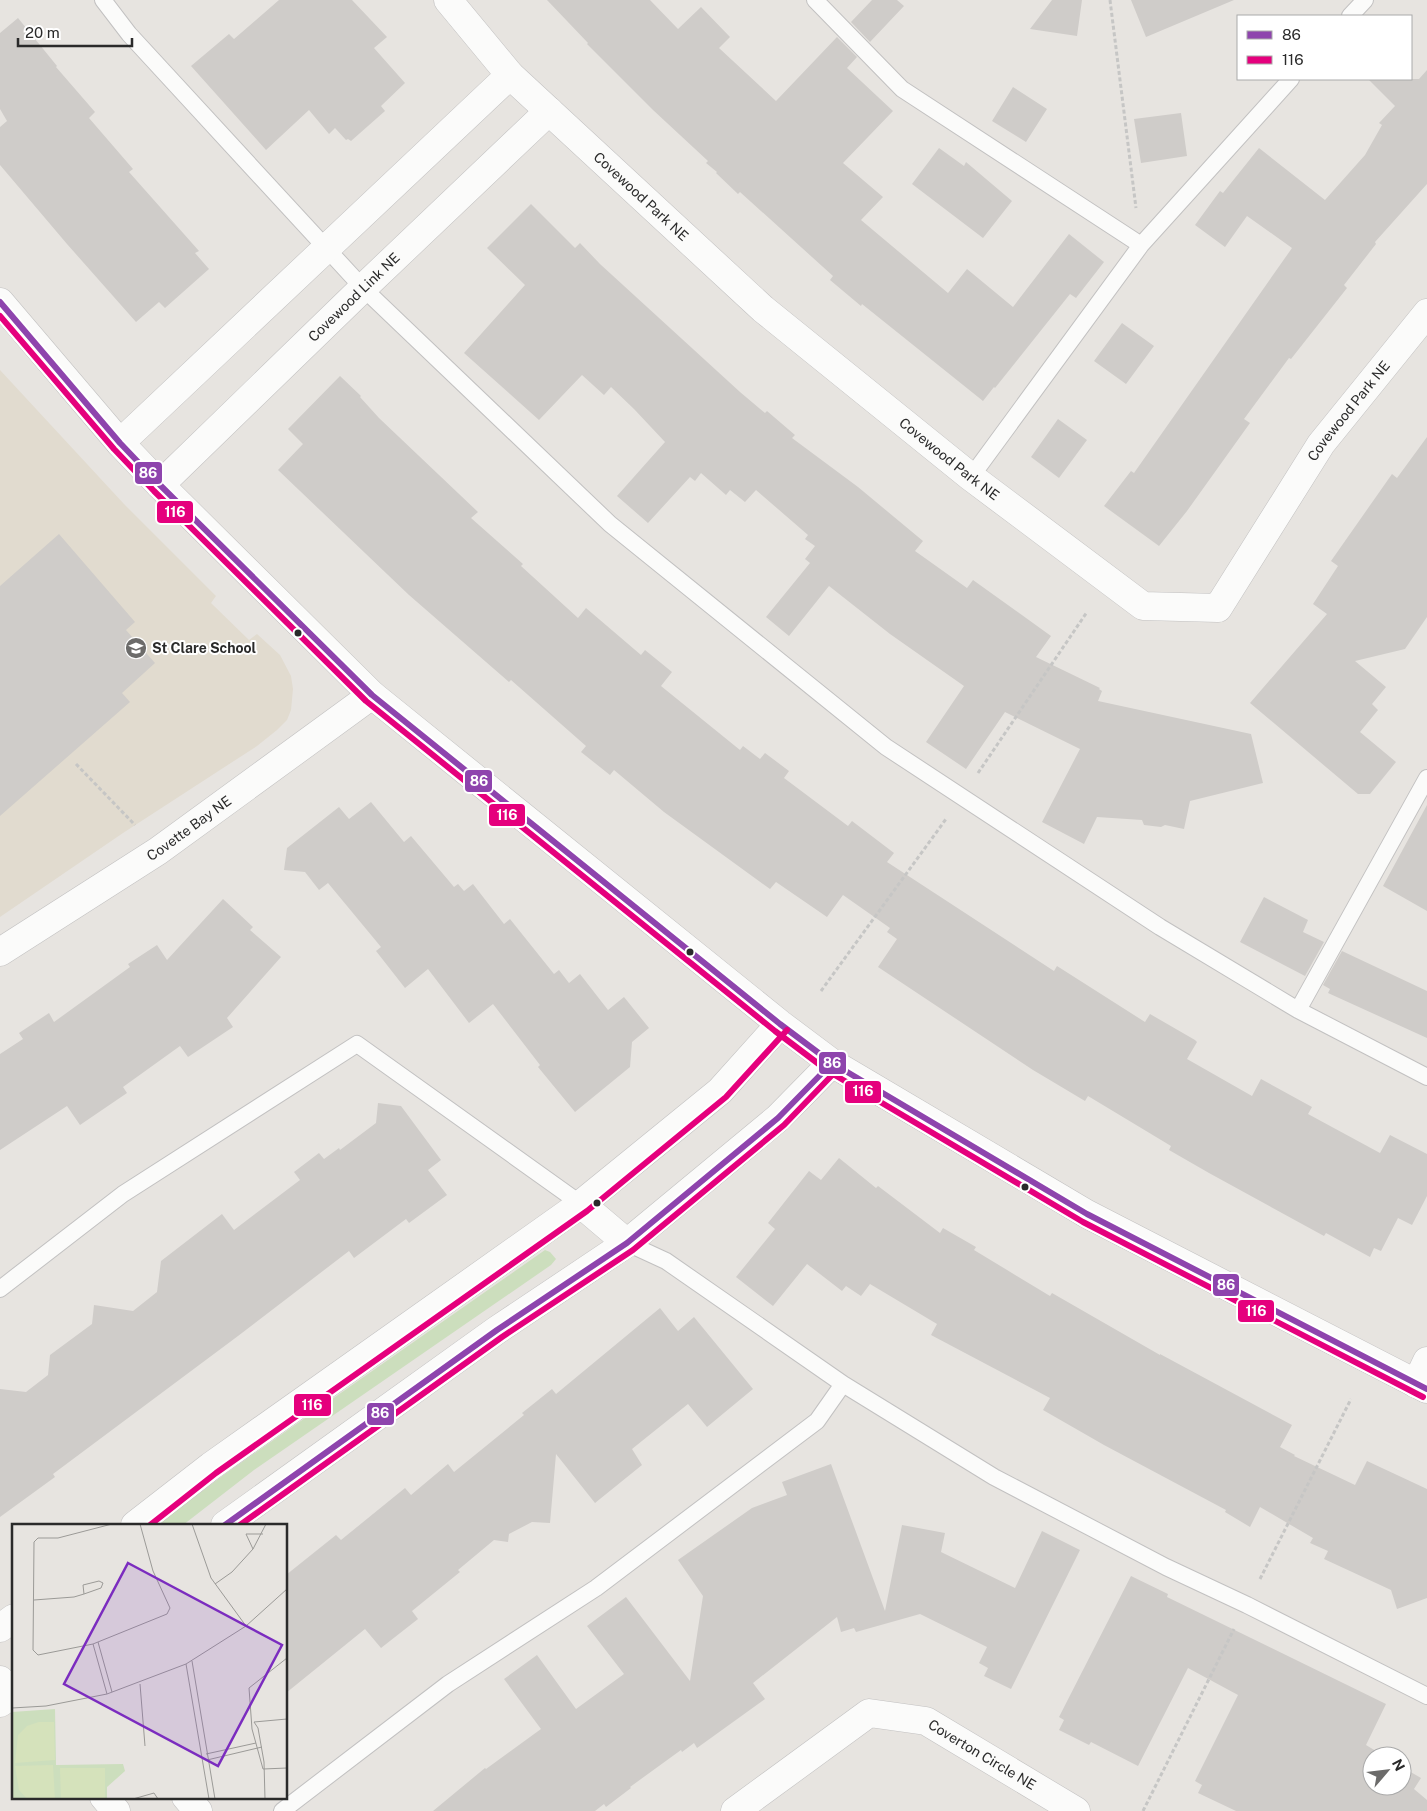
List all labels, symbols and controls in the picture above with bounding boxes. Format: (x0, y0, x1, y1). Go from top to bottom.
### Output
scale bar (18, 15, 131, 47)
legend (1237, 15, 1412, 80)
text: 20 m (25, 24, 60, 41)
text: 86 (1282, 26, 1301, 43)
text: 116 (1282, 51, 1304, 68)
street label: Covewood Park NE (591, 149, 692, 244)
street label: Covewood Link NE (305, 249, 403, 345)
street label: Covewood Park NE (1304, 358, 1393, 464)
street label: Covewood Park NE (896, 414, 1002, 503)
line badge: 86 (134, 461, 163, 485)
text: 86 (139, 465, 157, 481)
line badge: 116 (156, 500, 194, 524)
text: 116 (164, 504, 186, 520)
unlabelled marker (293, 628, 303, 638)
school or university icon: St Clare School (124, 636, 148, 660)
place label: St Clare School (152, 640, 257, 656)
line badge: 86 (464, 769, 493, 793)
text: 86 (470, 773, 488, 789)
street label: Covette Bay NE (144, 792, 234, 864)
line badge: 116 (488, 803, 526, 827)
text: 116 (496, 807, 518, 823)
unlabelled marker (685, 947, 695, 957)
line badge: 86 (818, 1051, 847, 1075)
text: 86 (823, 1055, 841, 1071)
line badge: 116 (844, 1080, 882, 1104)
text: 116 (852, 1083, 874, 1099)
unlabelled marker (1020, 1182, 1030, 1192)
unlabelled marker (592, 1198, 602, 1208)
line badge: 86 (1212, 1273, 1240, 1297)
text: 86 (1217, 1277, 1235, 1293)
line badge: 116 (1237, 1299, 1275, 1323)
text: 116 (1245, 1303, 1267, 1319)
line badge: 116 (293, 1393, 332, 1417)
text: 116 (301, 1397, 323, 1413)
line badge: 86 (366, 1402, 395, 1426)
text: 86 (371, 1405, 389, 1421)
inset map (12, 1524, 288, 1798)
street label: Coverton Circle NE (925, 1716, 1039, 1793)
north arrow (1362, 1746, 1412, 1796)
text: N (1389, 1756, 1408, 1773)

